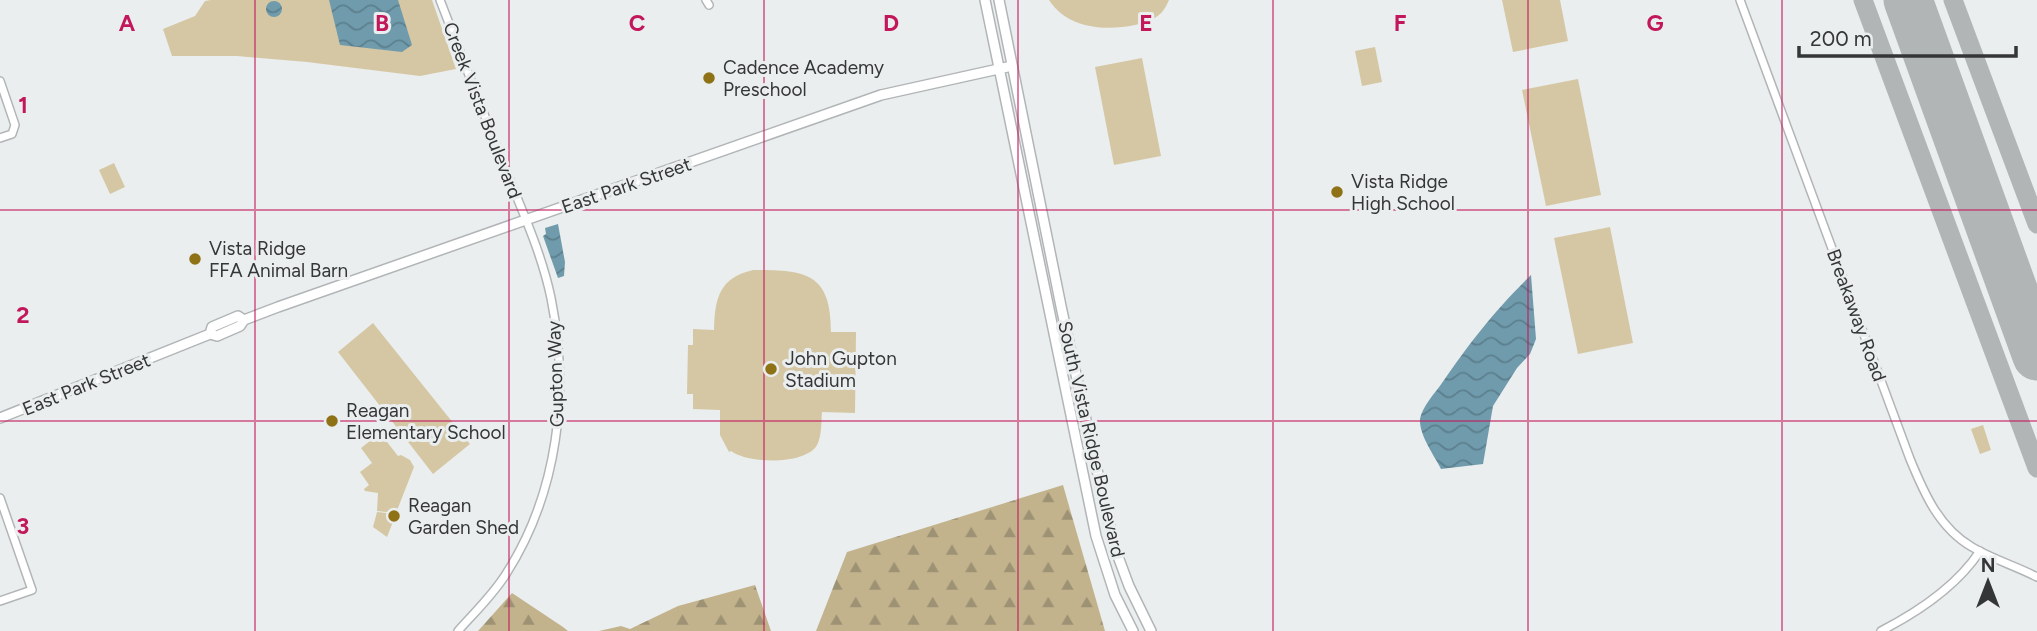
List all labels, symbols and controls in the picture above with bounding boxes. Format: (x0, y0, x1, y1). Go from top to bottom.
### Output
text: A (119, 9, 136, 37)
text: B (375, 9, 389, 37)
text: C (629, 9, 646, 37)
text: D (883, 9, 899, 37)
text: E (1139, 9, 1153, 37)
text: F (1394, 9, 1407, 37)
text: G (1646, 9, 1664, 37)
scale bar (1799, 14, 2016, 58)
street label: Creek Vista Boulevard (438, 19, 527, 202)
text: 200 m (1810, 26, 1872, 51)
place label: Cadence Academy Preschool (723, 56, 884, 101)
marker: Cadence Academy Preschool (701, 70, 717, 86)
text: 1 (18, 91, 28, 119)
street label: East Park Street (558, 153, 694, 218)
place label: Vista Ridge High School (1351, 170, 1455, 215)
marker: Vista Ridge High School (1329, 184, 1345, 200)
place label: Vista Ridge FFA Animal Barn (209, 237, 348, 282)
street label: Breakaway Road (1822, 246, 1891, 385)
marker: Vista Ridge FFA Animal Barn (187, 251, 203, 267)
text: 2 (16, 301, 30, 329)
street label: South Vista Ridge Boulevard (1053, 319, 1130, 560)
street label: Gupton Way (542, 320, 569, 428)
place label: John Gupton Stadium (785, 347, 897, 392)
street label: East Park Street (19, 348, 153, 421)
marker: John Gupton Stadium (763, 361, 779, 377)
place label: Reagan Elementary School (346, 399, 506, 444)
marker: Reagan Elementary School (324, 413, 340, 429)
place label: Reagan Garden Shed (408, 494, 519, 539)
marker: Reagan Garden Shed (386, 508, 402, 524)
text: 3 (17, 512, 29, 540)
north arrow (1953, 547, 2023, 617)
text: N (1981, 554, 1995, 577)

